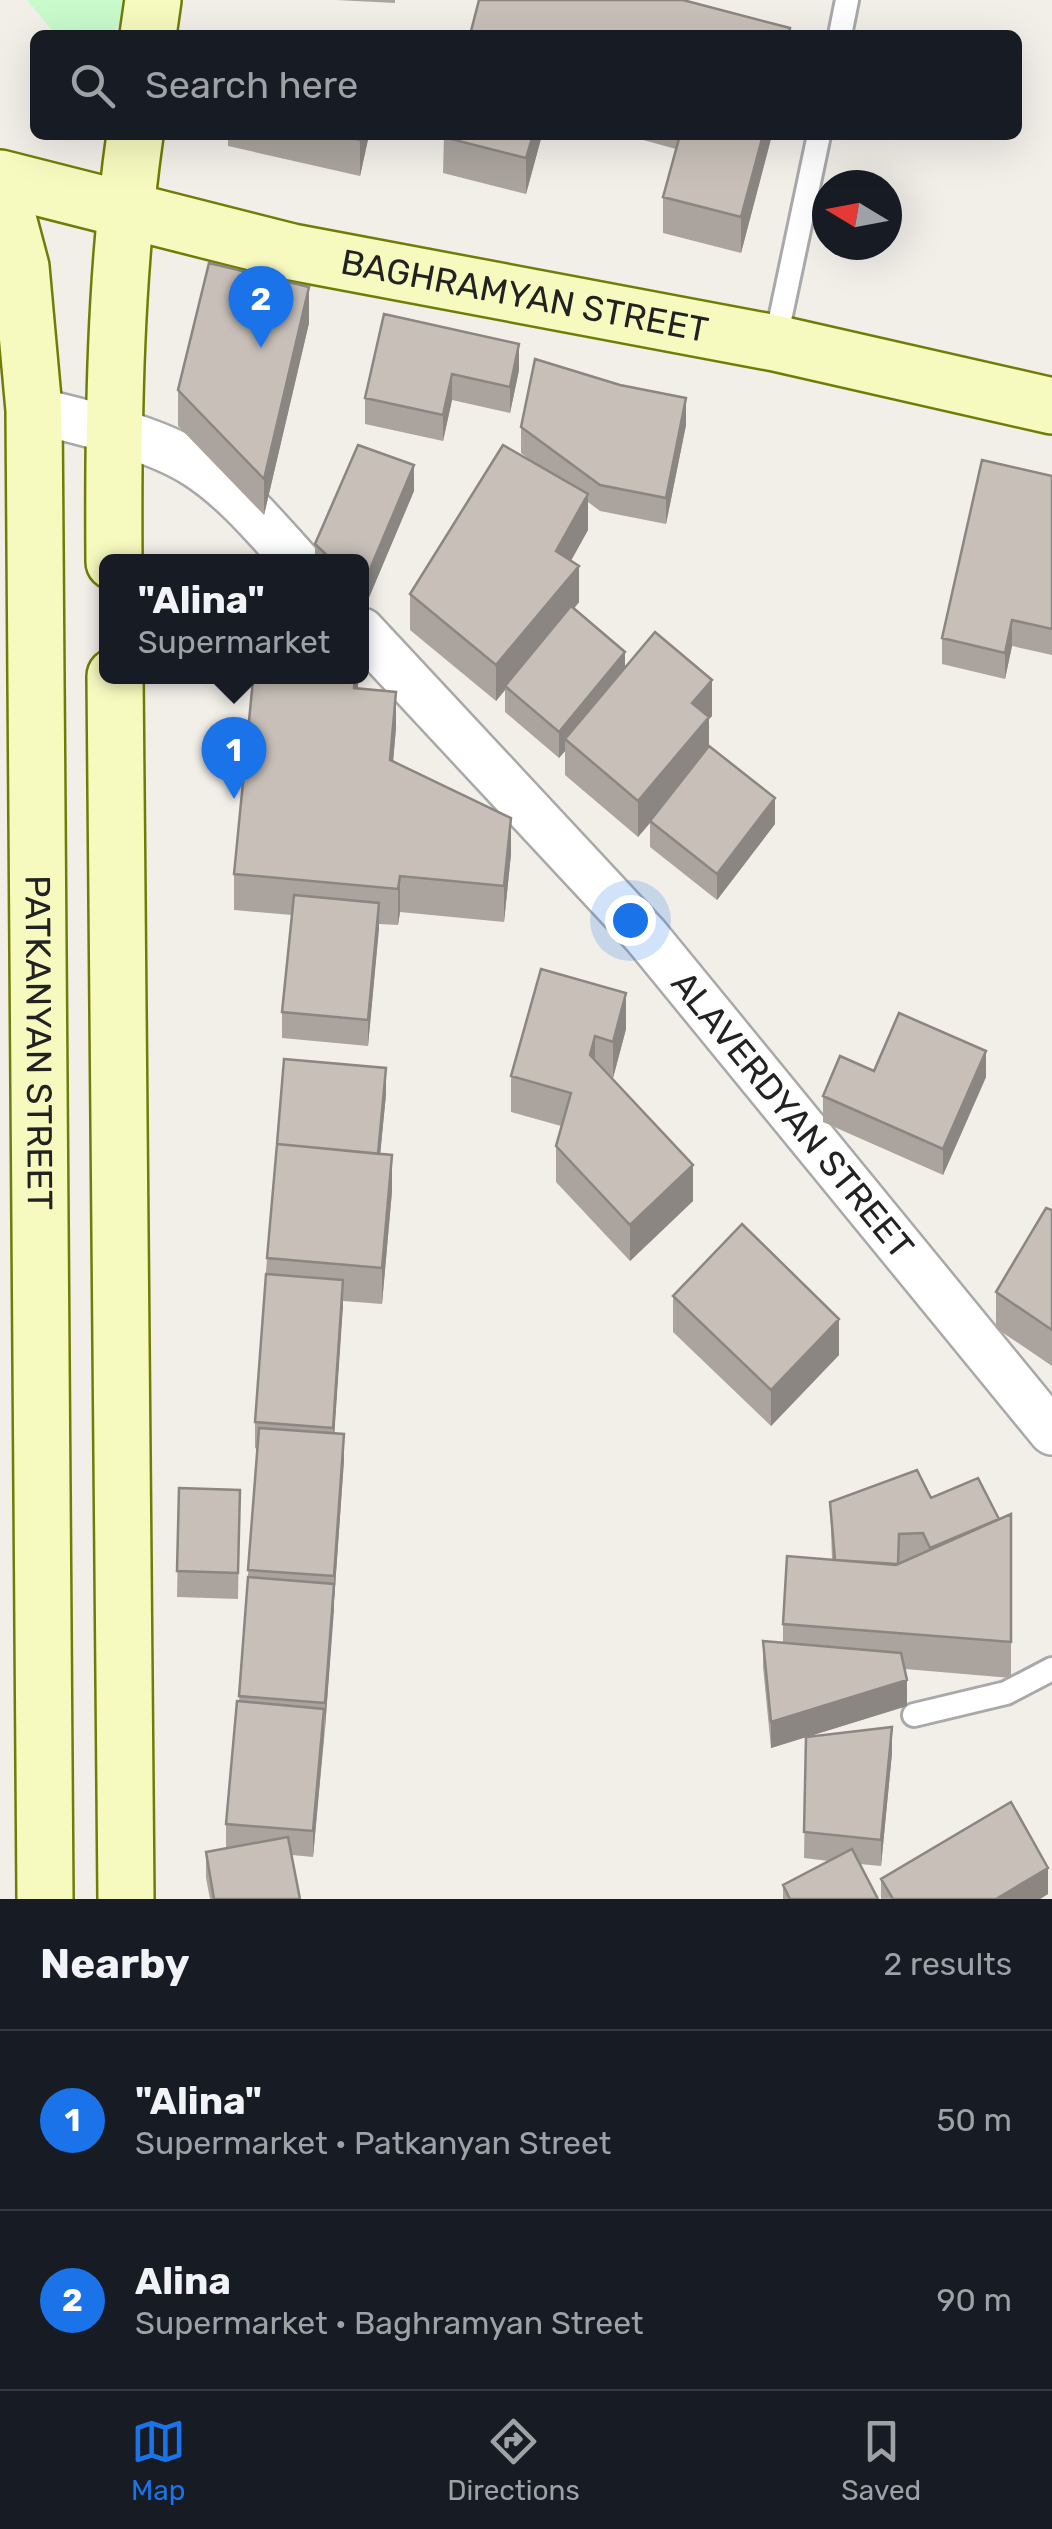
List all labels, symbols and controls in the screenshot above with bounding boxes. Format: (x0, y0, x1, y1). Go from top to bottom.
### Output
search box (30, 30, 1022, 140)
icon: search (65, 58, 120, 113)
text: Search here (145, 62, 358, 108)
north arrow (812, 170, 902, 260)
street label: BAGHRAMYAN STREET (337, 241, 712, 351)
pin: 2 (228, 266, 294, 348)
popup (99, 554, 369, 684)
text: "Alina" (138, 577, 265, 623)
text: Supermarket (138, 623, 330, 661)
pin: 1 (202, 716, 266, 799)
street label: PATKANYAN STREET (16, 875, 61, 1210)
your location (605, 895, 656, 946)
street label: ALAVERDYAN STREET (663, 963, 922, 1267)
text: Nearby (40, 1939, 190, 1989)
text: 2 results (883, 1945, 1012, 1983)
text: "Alina" (135, 2078, 262, 2124)
text: 1 (65, 2101, 80, 2139)
text: 50 m (936, 2101, 1012, 2139)
text: Supermarket · Patkanyan Street (135, 2124, 611, 2162)
text: Alina (135, 2258, 231, 2304)
text: 2 (62, 2281, 83, 2319)
text: 90 m (936, 2281, 1012, 2319)
text: Supermarket · Baghramyan Street (135, 2304, 643, 2342)
tab: Map (131, 2414, 186, 2507)
tab: Directions (447, 2414, 580, 2507)
tab: Saved (841, 2414, 921, 2507)

